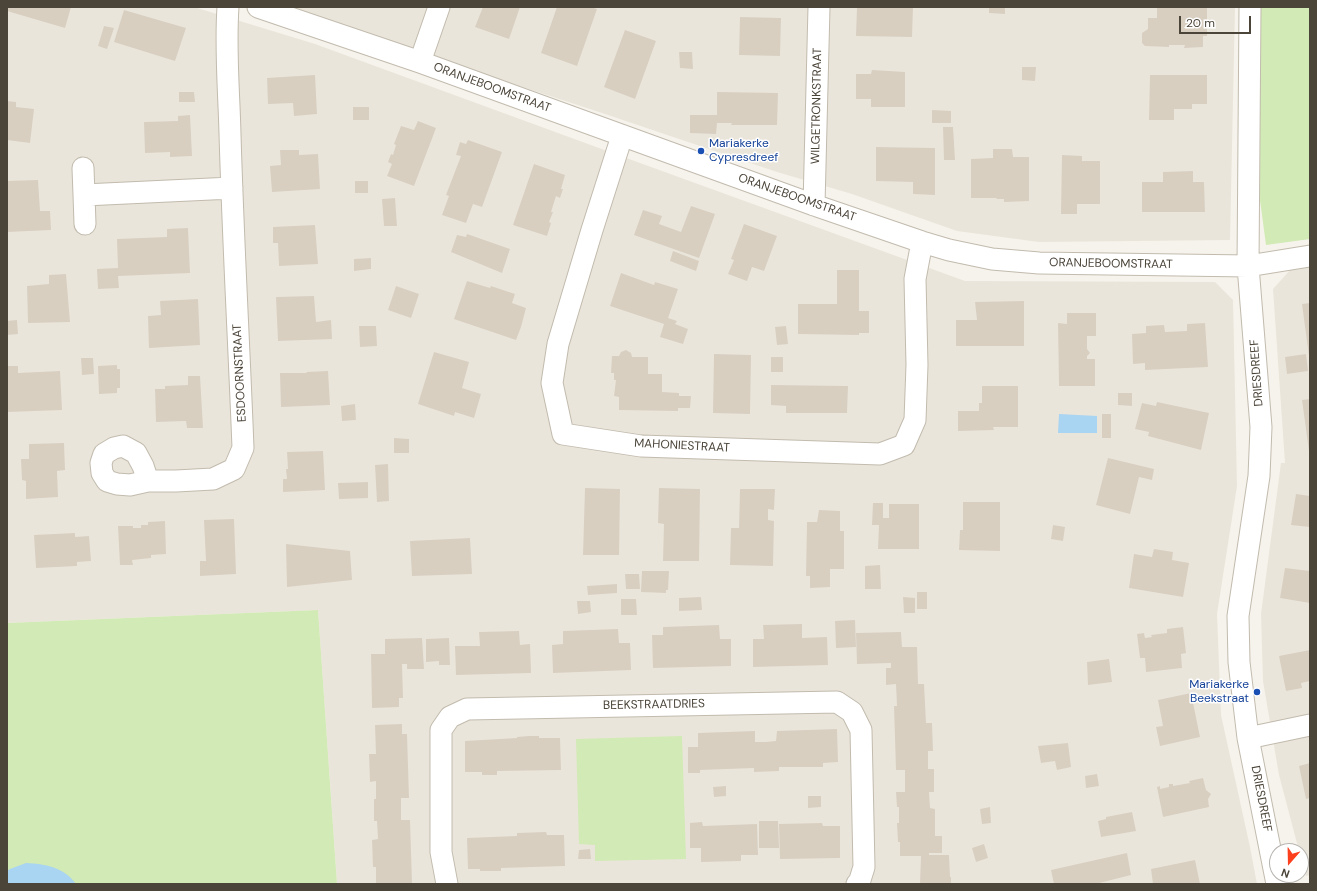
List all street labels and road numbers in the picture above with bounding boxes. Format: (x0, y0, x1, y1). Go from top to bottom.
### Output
street label: WILGETRONKSTRAAT (809, 48, 825, 164)
street label: ORANJEBOOMSTRAAT (431, 60, 553, 116)
street label: ORANJEBOOMSTRAAT (736, 171, 858, 225)
street label: ORANJEBOOMSTRAAT (1049, 256, 1173, 272)
street label: ESDOORNSTRAAT (230, 324, 250, 422)
street label: DRIESDREEF (1247, 339, 1267, 407)
street label: MAHONIESTRAAT (634, 436, 730, 456)
street label: BEEKSTRAATDRIES (603, 697, 705, 713)
street label: DRIESDREEF (1248, 765, 1274, 833)

